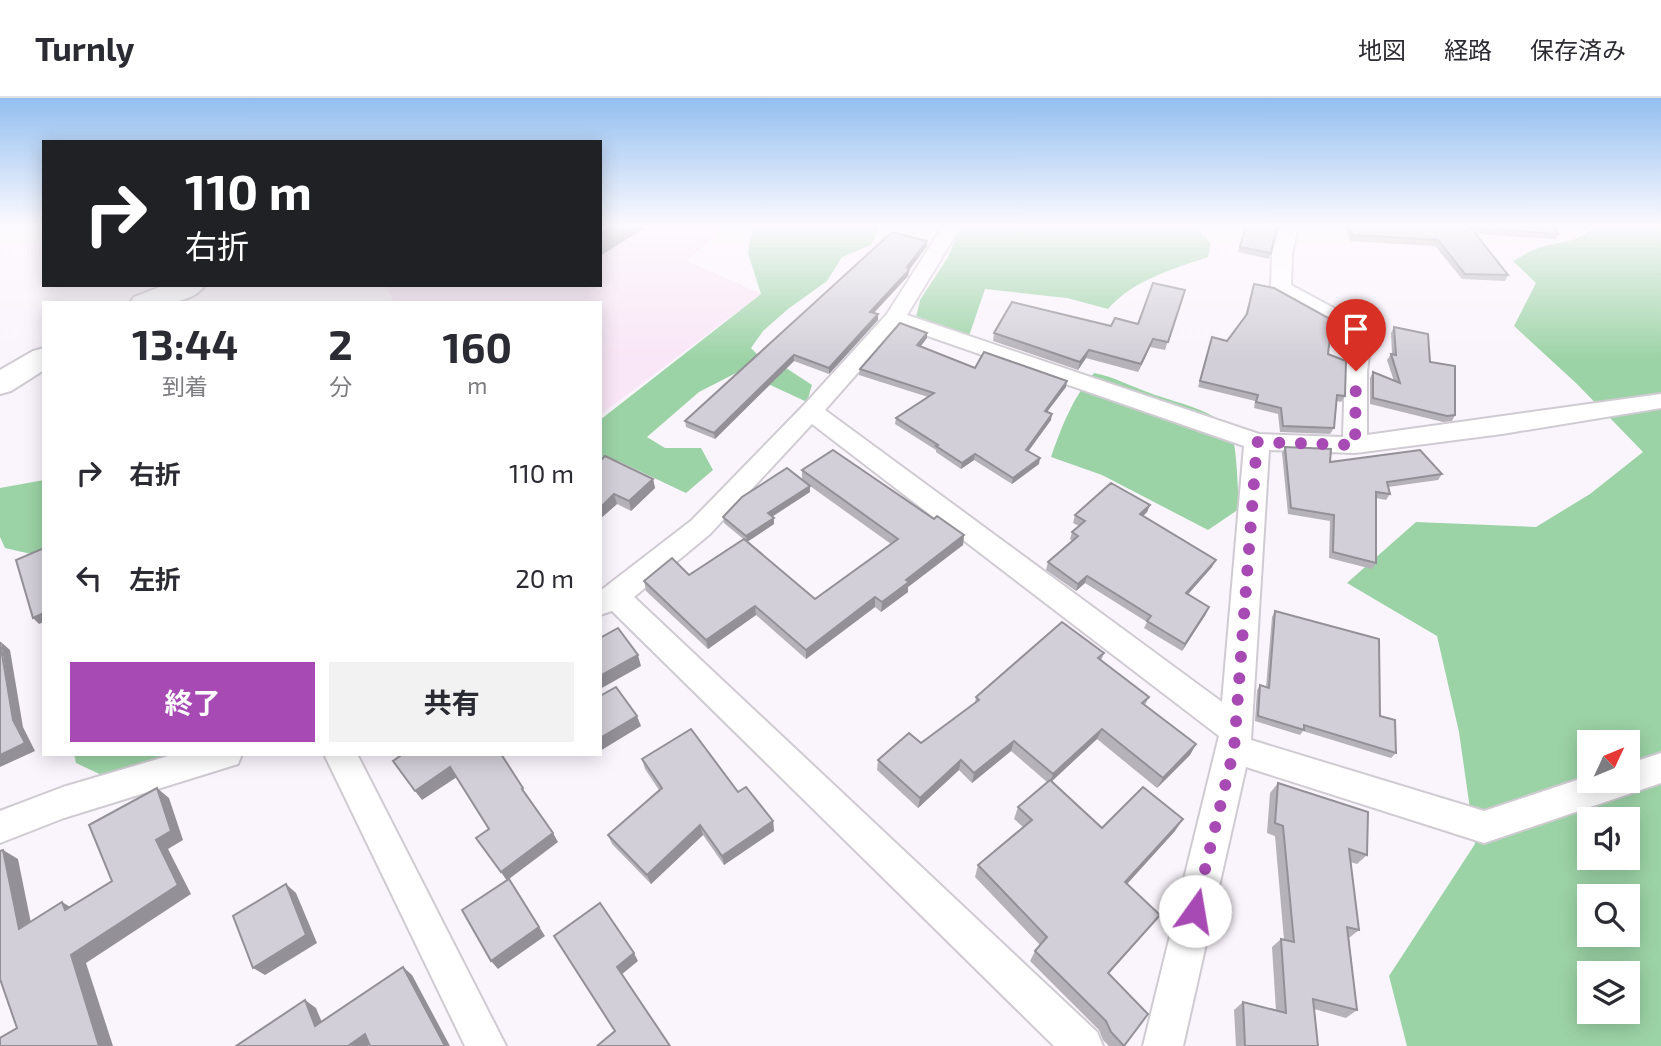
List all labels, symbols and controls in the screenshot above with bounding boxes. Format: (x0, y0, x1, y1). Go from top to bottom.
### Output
text: Turnly (35, 28, 134, 68)
text: 地図 (1358, 35, 1406, 64)
text: 経路 (1444, 35, 1492, 64)
text: 保存済み (1530, 35, 1626, 64)
text: 110 m (185, 161, 312, 220)
icon: right (70, 168, 161, 259)
text: 右折 (185, 226, 249, 264)
pin (1326, 299, 1386, 371)
icon: arrive (1337, 310, 1375, 348)
text: 13:44 (132, 318, 238, 368)
text: 2 (328, 318, 353, 368)
text: 160 (443, 321, 512, 371)
text: m (467, 371, 487, 399)
text: 到着 (162, 372, 208, 400)
text: 分 (329, 372, 352, 400)
icon: right (70, 454, 108, 492)
text: 110 m (509, 457, 574, 488)
text: 右折 (129, 458, 181, 489)
icon: left (70, 559, 108, 597)
text: 20 m (515, 562, 574, 593)
text: 左折 (129, 563, 181, 594)
button: 終了 (70, 662, 315, 742)
button: 共有 (329, 662, 574, 742)
north arrow (1577, 730, 1640, 793)
map controls (1577, 730, 1640, 1024)
button: sound (1577, 807, 1640, 870)
position arrow (1158, 874, 1232, 948)
button: search (1577, 884, 1640, 947)
button: layers (1577, 961, 1640, 1024)

